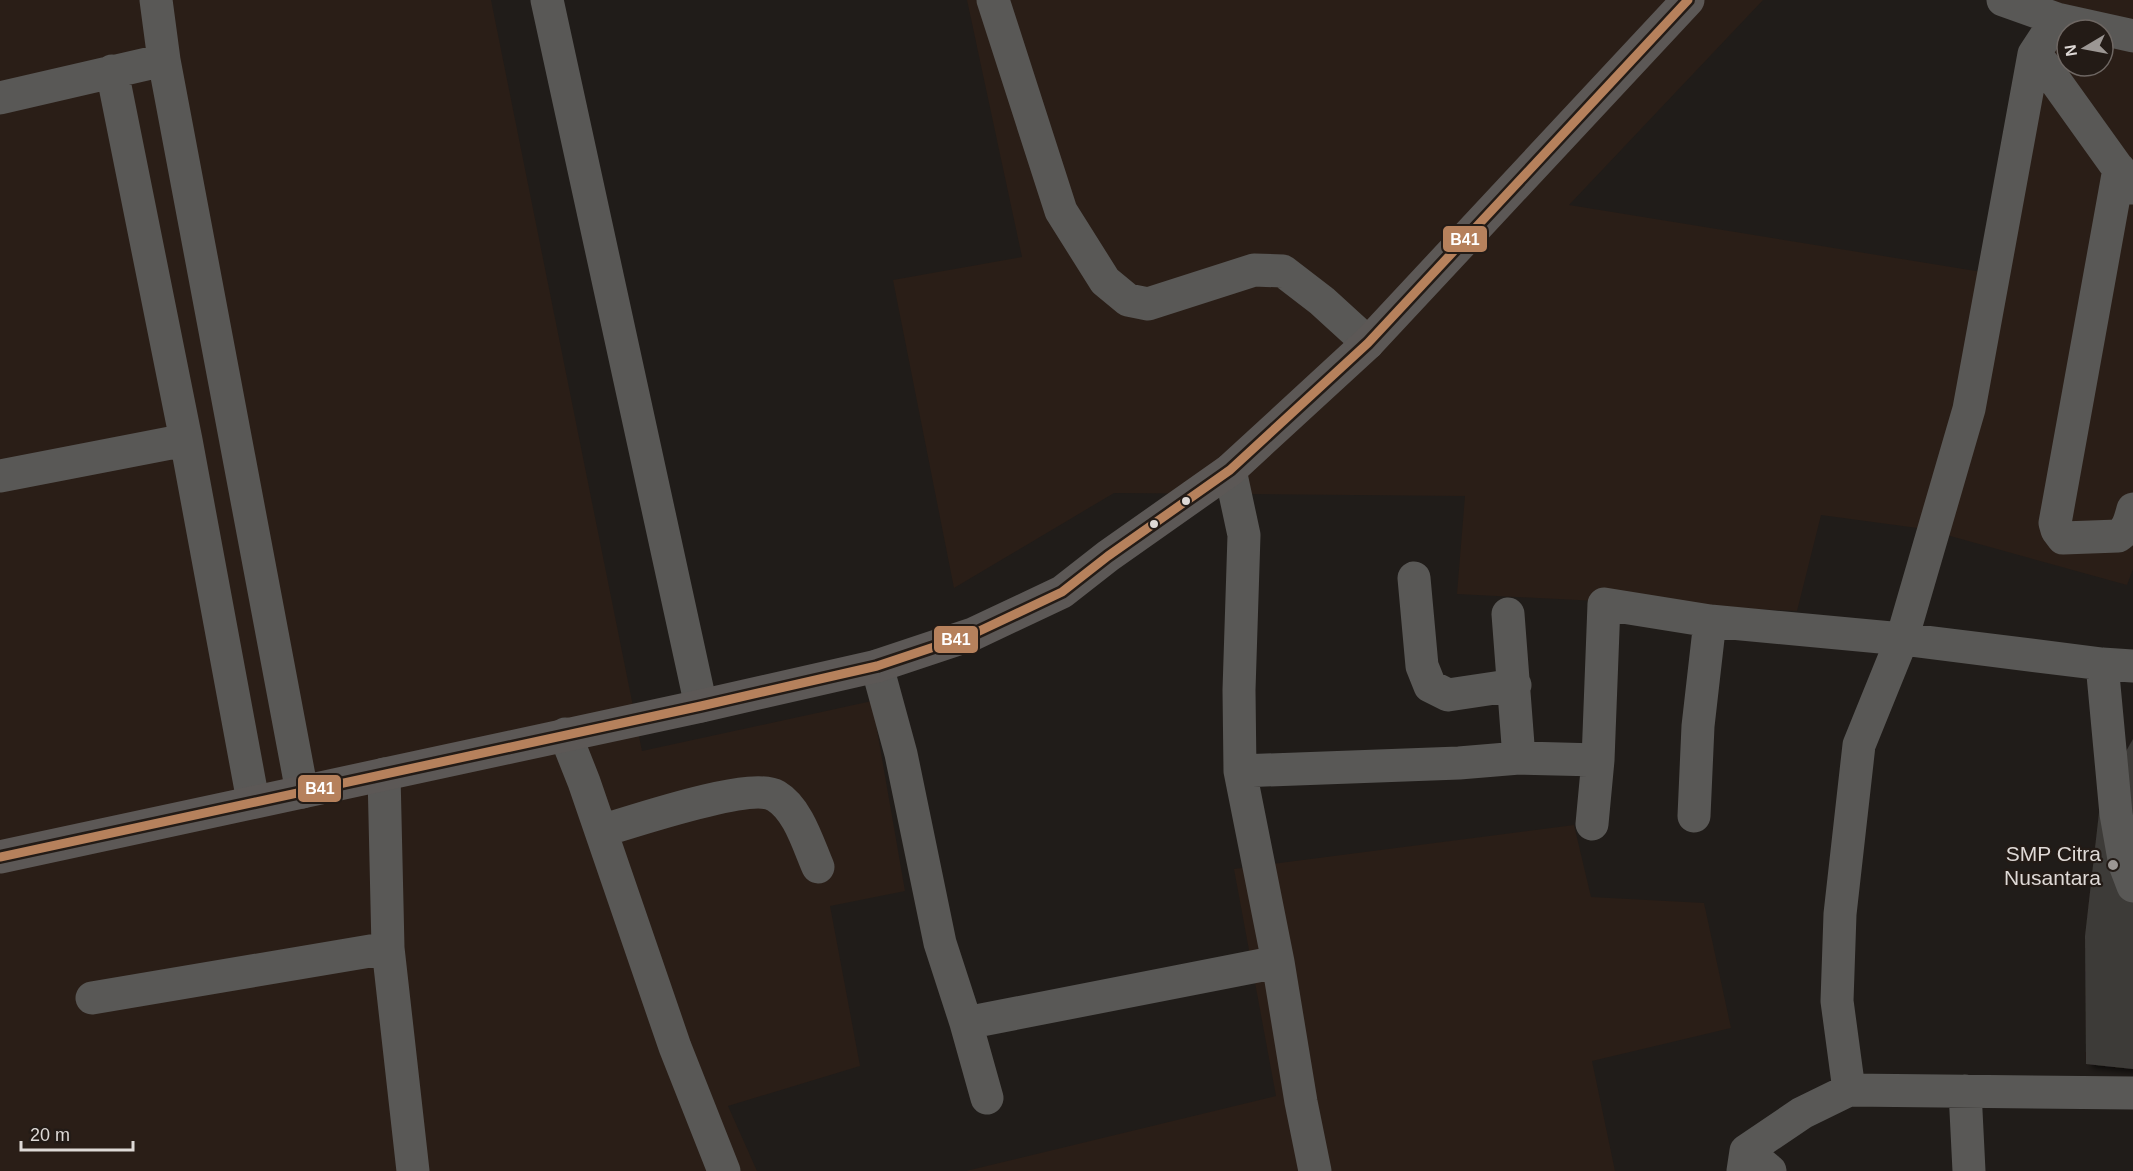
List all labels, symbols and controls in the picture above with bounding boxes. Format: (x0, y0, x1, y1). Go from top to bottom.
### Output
north arrow (2055, 18, 2115, 78)
text: N (2061, 43, 2080, 58)
line badge: B41 (1442, 225, 1488, 253)
text: B41 (1450, 231, 1480, 248)
unlabelled marker (1180, 495, 1192, 507)
unlabelled marker (1148, 518, 1160, 530)
line badge: B41 (933, 625, 979, 654)
text: B41 (941, 631, 971, 648)
line badge: B41 (297, 774, 342, 803)
text: B41 (305, 780, 335, 797)
place label: SMP Citra Nusantara (2004, 842, 2101, 889)
marker: SMP Citra Nusantara (2106, 858, 2120, 872)
scale bar (21, 1114, 134, 1152)
text: 20 m (30, 1125, 70, 1145)

